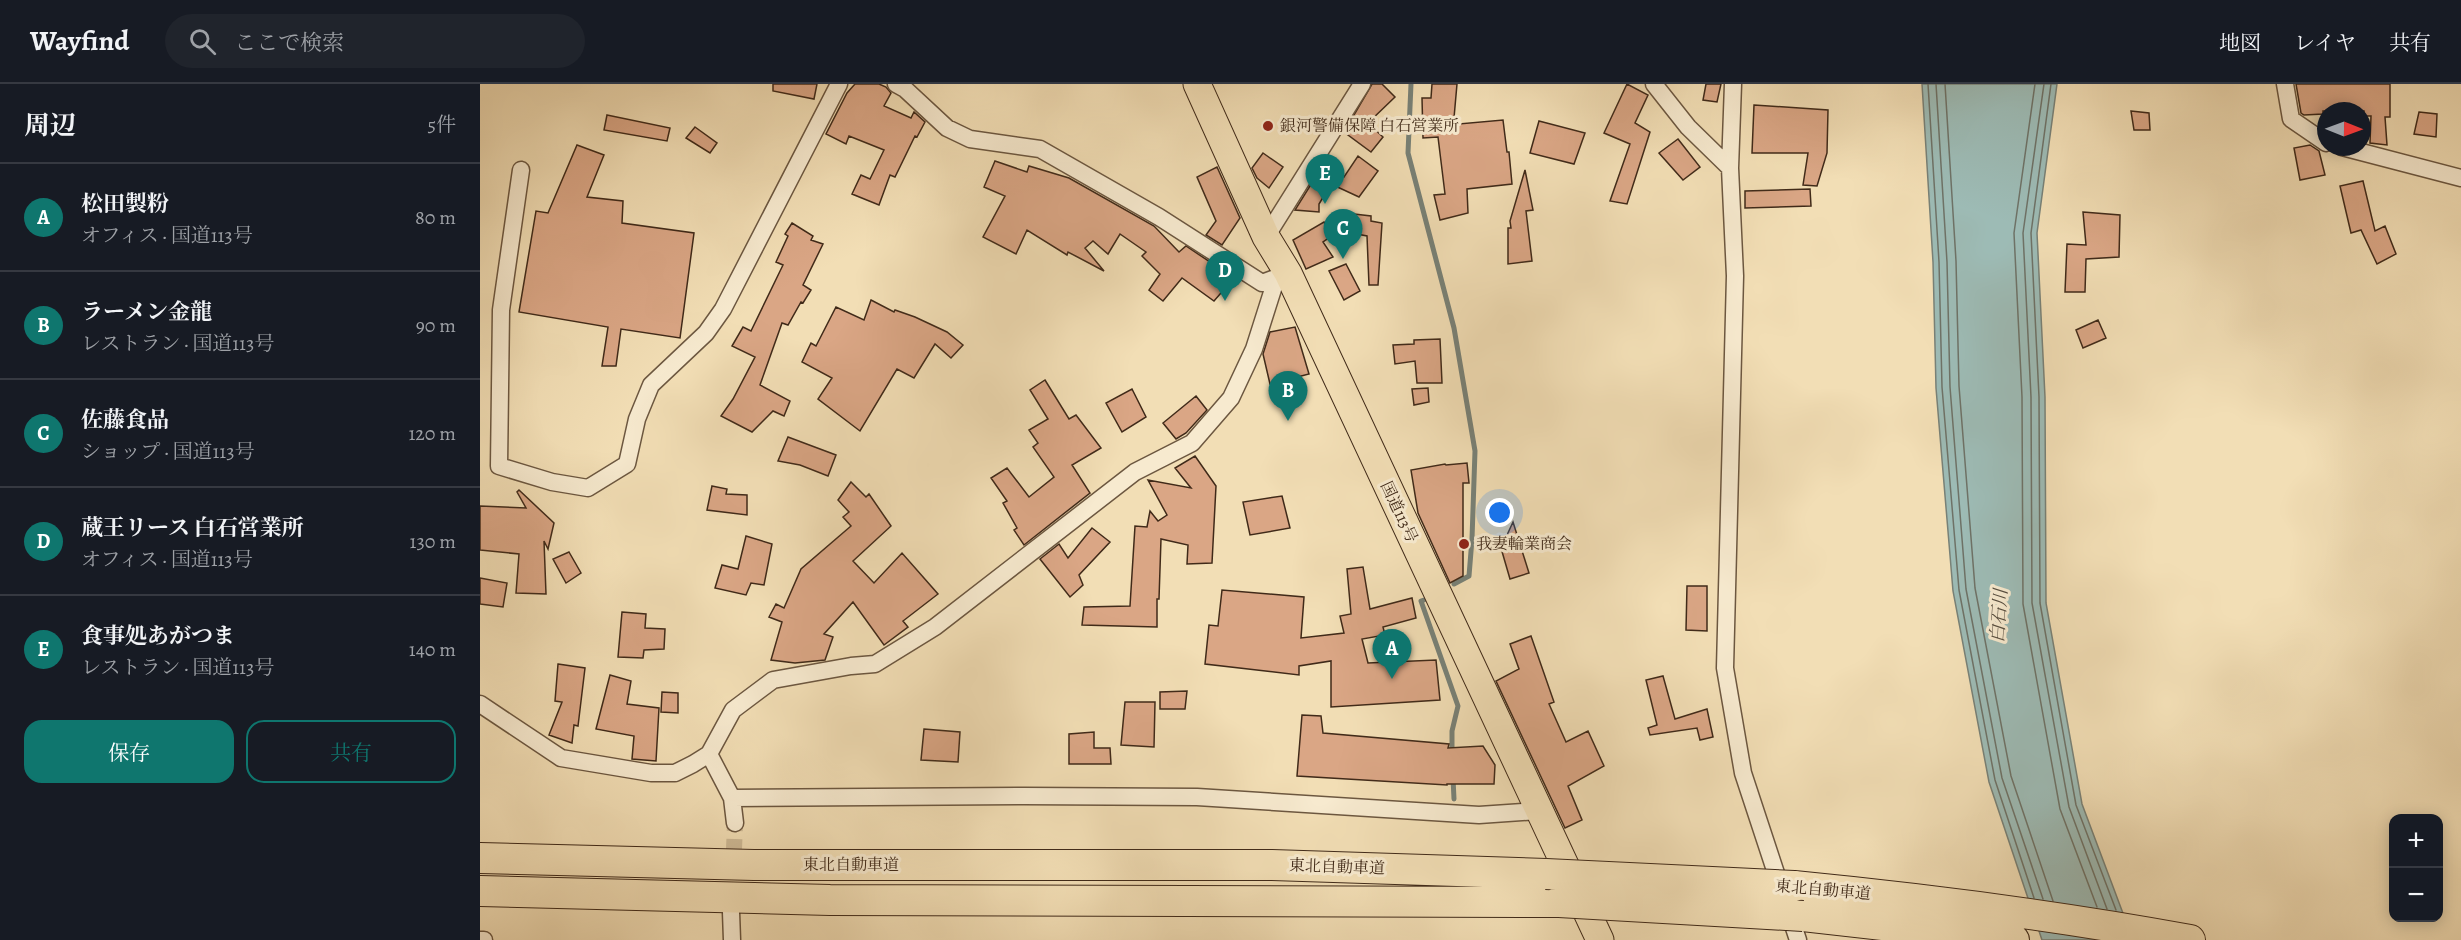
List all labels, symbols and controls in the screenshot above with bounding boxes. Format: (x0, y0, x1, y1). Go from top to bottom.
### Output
search box (165, 14, 585, 68)
text: Wayfind (30, 22, 129, 60)
icon: search (186, 25, 219, 58)
text: ここで検索 (234, 28, 344, 58)
text: 地図 (2219, 29, 2261, 57)
text: レイヤ (2294, 29, 2356, 57)
text: 共有 (2389, 29, 2431, 57)
north arrow (2317, 102, 2371, 156)
text: 周辺 (24, 108, 76, 143)
text: 5件 (427, 111, 456, 138)
place label: 銀河警備保障 白石営業所 (1280, 115, 1459, 137)
marker: 銀河警備保障 白石営業所 (1261, 119, 1275, 133)
pin: E (1306, 154, 1344, 204)
text: 松田製粉 (81, 189, 169, 219)
text: A (37, 204, 50, 231)
text: 80 m (415, 204, 456, 231)
pin: C (1324, 210, 1362, 259)
text: オフィス · 国道113号 (81, 222, 253, 249)
pin: D (1206, 252, 1244, 301)
text: ラーメン金龍 (81, 297, 212, 327)
text: B (37, 312, 50, 339)
text: 90 m (416, 312, 456, 339)
text: レストラン · 国道113号 (81, 330, 274, 357)
pin: B (1268, 372, 1308, 421)
text: 佐藤食品 (81, 405, 169, 435)
text: C (37, 420, 50, 447)
text: 120 m (408, 420, 456, 447)
text: ショップ · 国道113号 (81, 438, 254, 465)
street label: 国道113号 (1375, 478, 1423, 546)
your location (1485, 498, 1514, 527)
text: 蔵王リース 白石営業所 (81, 513, 304, 543)
text: D (37, 528, 50, 555)
text: 130 m (410, 528, 456, 555)
place label: 我妻輪業商会 (1476, 533, 1572, 555)
marker: 我妻輪業商会 (1457, 537, 1471, 551)
text: オフィス · 国道113号 (81, 546, 253, 573)
water label: 白石川 (1985, 586, 2013, 644)
text: 食事処あがつま (81, 621, 235, 651)
pin: A (1372, 630, 1412, 679)
text: E (38, 636, 49, 663)
text: 140 m (409, 636, 456, 663)
text: レストラン · 国道113号 (81, 654, 274, 681)
button: 保存 (24, 720, 234, 783)
button: 共有 (246, 720, 456, 783)
map controls (2389, 814, 2443, 922)
button: + (2389, 814, 2443, 868)
street label: 東北自動車道 (803, 854, 899, 876)
street label: 東北自動車道 (1289, 854, 1385, 880)
button: − (2389, 868, 2443, 922)
street label: 東北自動車道 (1774, 875, 1872, 905)

